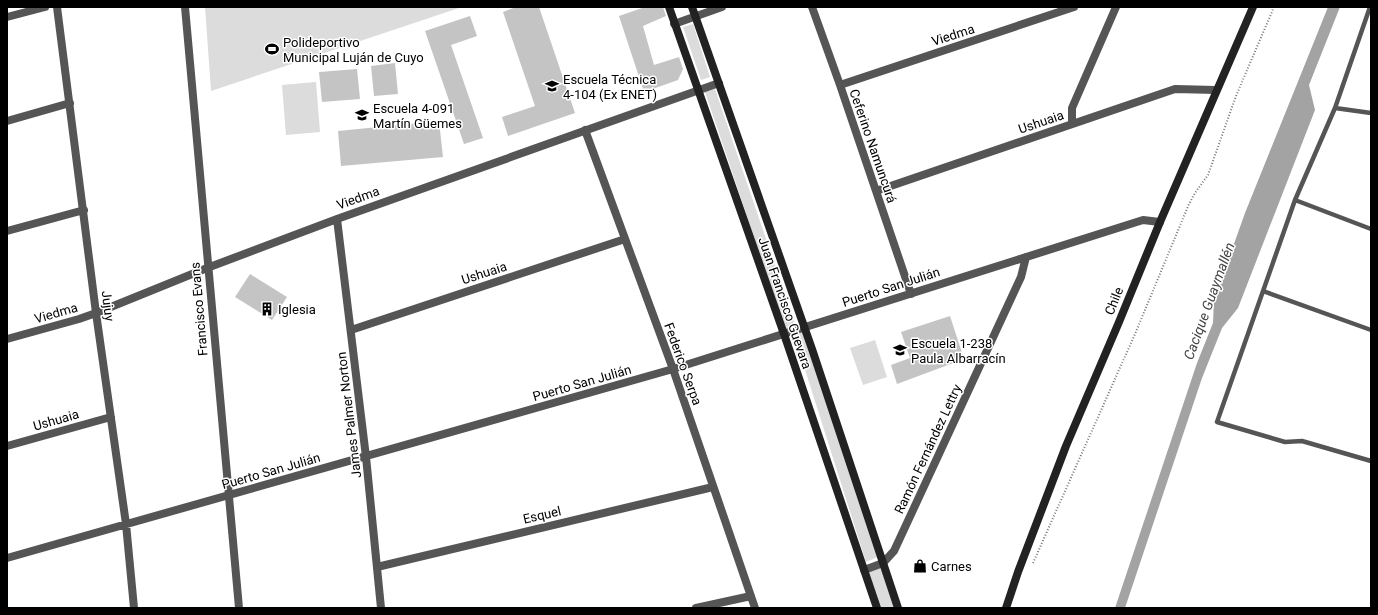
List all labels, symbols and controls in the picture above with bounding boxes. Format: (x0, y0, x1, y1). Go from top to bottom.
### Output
street label: Viedma (930, 21, 976, 49)
place label: Polideportivo Municipal Luján de Cuyo (283, 35, 424, 65)
sports icon: Polideportivo Municipal Luján de Cuyo (264, 41, 280, 57)
place label: Escuela Técnica 4-104 (Ex ENET) (563, 72, 657, 102)
school or university icon: Escuela Técnica 4-104 (Ex ENET) (544, 78, 560, 94)
street label: Ceferino Namuncurá (846, 87, 900, 205)
place label: Escuela 4-091 Martín Güemes (373, 101, 462, 131)
school or university icon: Escuela 4-091 Martín Güemes (354, 107, 370, 123)
street label: Ushuaia (1016, 107, 1066, 137)
street label: Viedma (335, 183, 381, 213)
street label: Juan Francisco Guevara (755, 235, 815, 371)
water label: Cacique Guaymallén (1180, 240, 1238, 362)
street label: Ushuaia (459, 259, 509, 287)
street label: Francisco Evans (187, 261, 211, 356)
street label: Puerto San Julián (840, 264, 942, 310)
street label: Chile (1102, 285, 1126, 317)
street label: Jujuy (99, 290, 117, 322)
street label: Viedma (33, 300, 79, 326)
building icon: Iglesia (259, 301, 275, 317)
place label: Iglesia (278, 302, 316, 317)
street label: Federico Serpa (661, 321, 705, 407)
place label: Escuela 1-238 Paula Albarracín (911, 336, 1006, 366)
school or university icon: Escuela 1-238 Paula Albarracín (892, 342, 908, 358)
street label: James Palmer Norton (334, 351, 364, 479)
street label: Puerto San Julián (531, 362, 633, 404)
street label: Ramón Fernández Lettry (891, 382, 965, 516)
street label: Ushuaia (31, 406, 81, 434)
street label: Puerto San Julián (220, 450, 322, 492)
street label: Esquel (521, 503, 563, 527)
shop icon: Carnes (912, 558, 928, 574)
place label: Carnes (931, 559, 972, 574)

